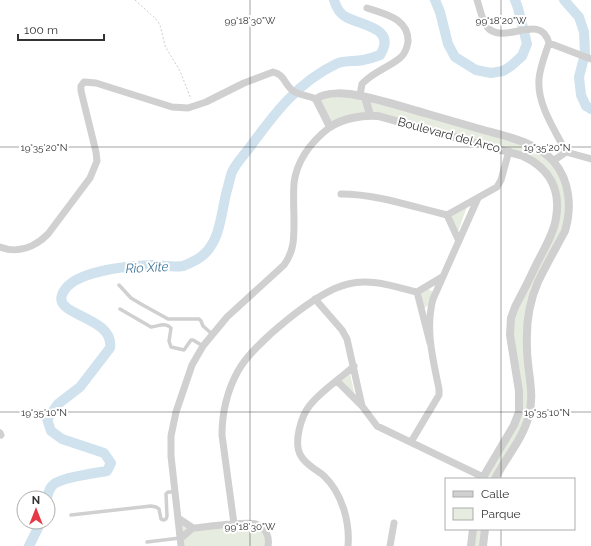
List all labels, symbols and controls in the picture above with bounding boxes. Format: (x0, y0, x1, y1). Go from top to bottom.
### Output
text: 99°18'30"W (225, 15, 276, 26)
text: 99°18'20"W (476, 15, 527, 26)
scale bar (18, 16, 104, 42)
text: 100 m (24, 23, 58, 37)
street label: Boulevard del Arco (396, 115, 502, 155)
text: 19°35'20"N (21, 142, 67, 153)
text: 19°35'20"N (524, 142, 570, 153)
water label: Rio Xite (125, 259, 169, 276)
text: 19°35'10"N (21, 407, 67, 418)
text: 19°35'10"N (524, 407, 570, 418)
legend (445, 478, 575, 530)
text: Calle (481, 487, 509, 501)
north arrow (16, 490, 56, 530)
text: N (32, 494, 40, 507)
text: Parque (481, 507, 521, 521)
text: 99°18'30"W (225, 521, 276, 532)

